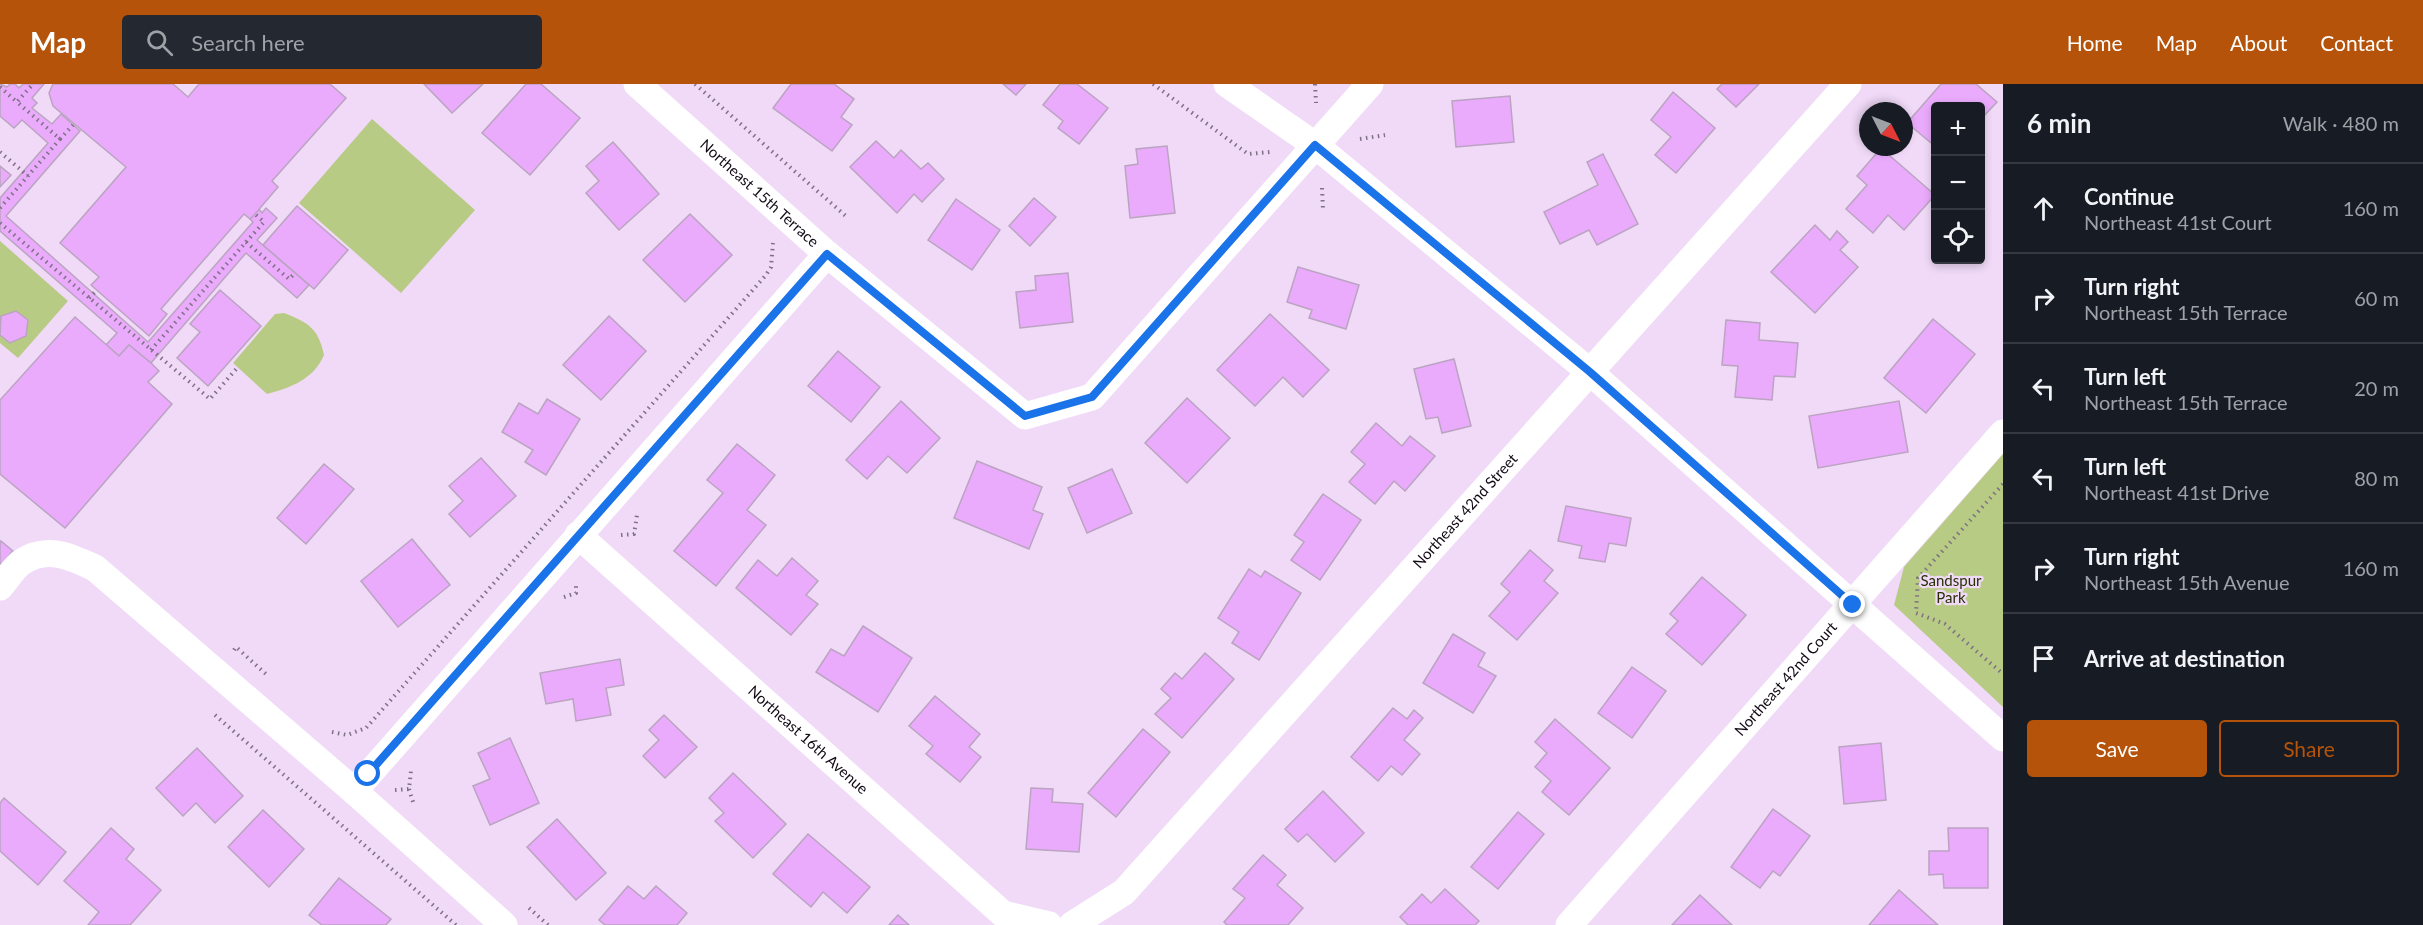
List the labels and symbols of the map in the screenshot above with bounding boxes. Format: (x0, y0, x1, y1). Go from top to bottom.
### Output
north arrow (1859, 102, 1913, 156)
street label: Northeast 15th Terrace (697, 135, 823, 250)
street label: Northeast 42nd Street (1409, 449, 1521, 571)
park label: Sandspur Park (1921, 571, 1982, 606)
route end (1839, 591, 1865, 617)
street label: Northeast 42nd Court (1730, 617, 1841, 739)
street label: Northeast 16th Avenue (745, 681, 872, 797)
route start (354, 760, 380, 786)

